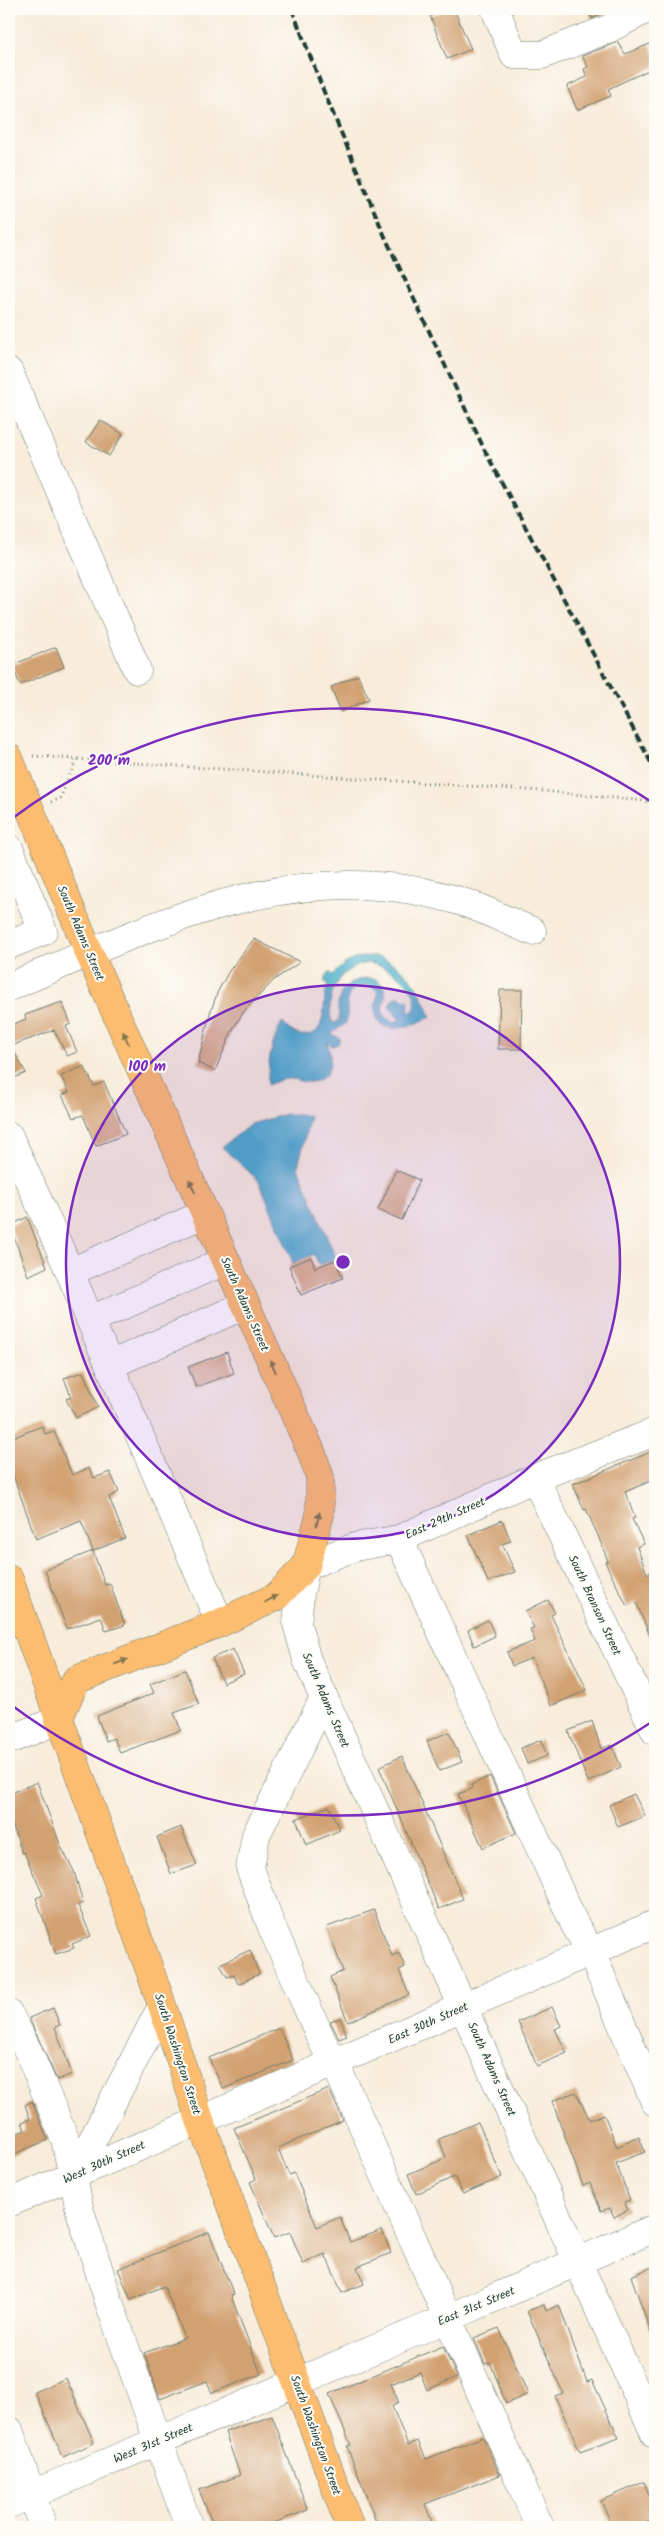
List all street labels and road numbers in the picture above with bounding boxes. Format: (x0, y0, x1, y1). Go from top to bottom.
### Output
street label: South Adams Street (52, 882, 109, 984)
street label: South Adams Street (215, 1254, 274, 1355)
street label: East 29th Street (402, 1492, 489, 1545)
street label: South Branson Street (563, 1552, 626, 1659)
street label: South Adams Street (297, 1649, 354, 1751)
street label: South Washington Street (149, 1991, 206, 2118)
street label: East 30th Street (385, 1997, 472, 2050)
street label: South Adams Street (462, 2019, 521, 2120)
street label: West 30th Street (60, 2136, 149, 2189)
street label: East 31st Street (434, 2281, 518, 2331)
street label: South Washington Street (285, 2372, 346, 2498)
street label: West 31st Street (110, 2418, 196, 2469)

